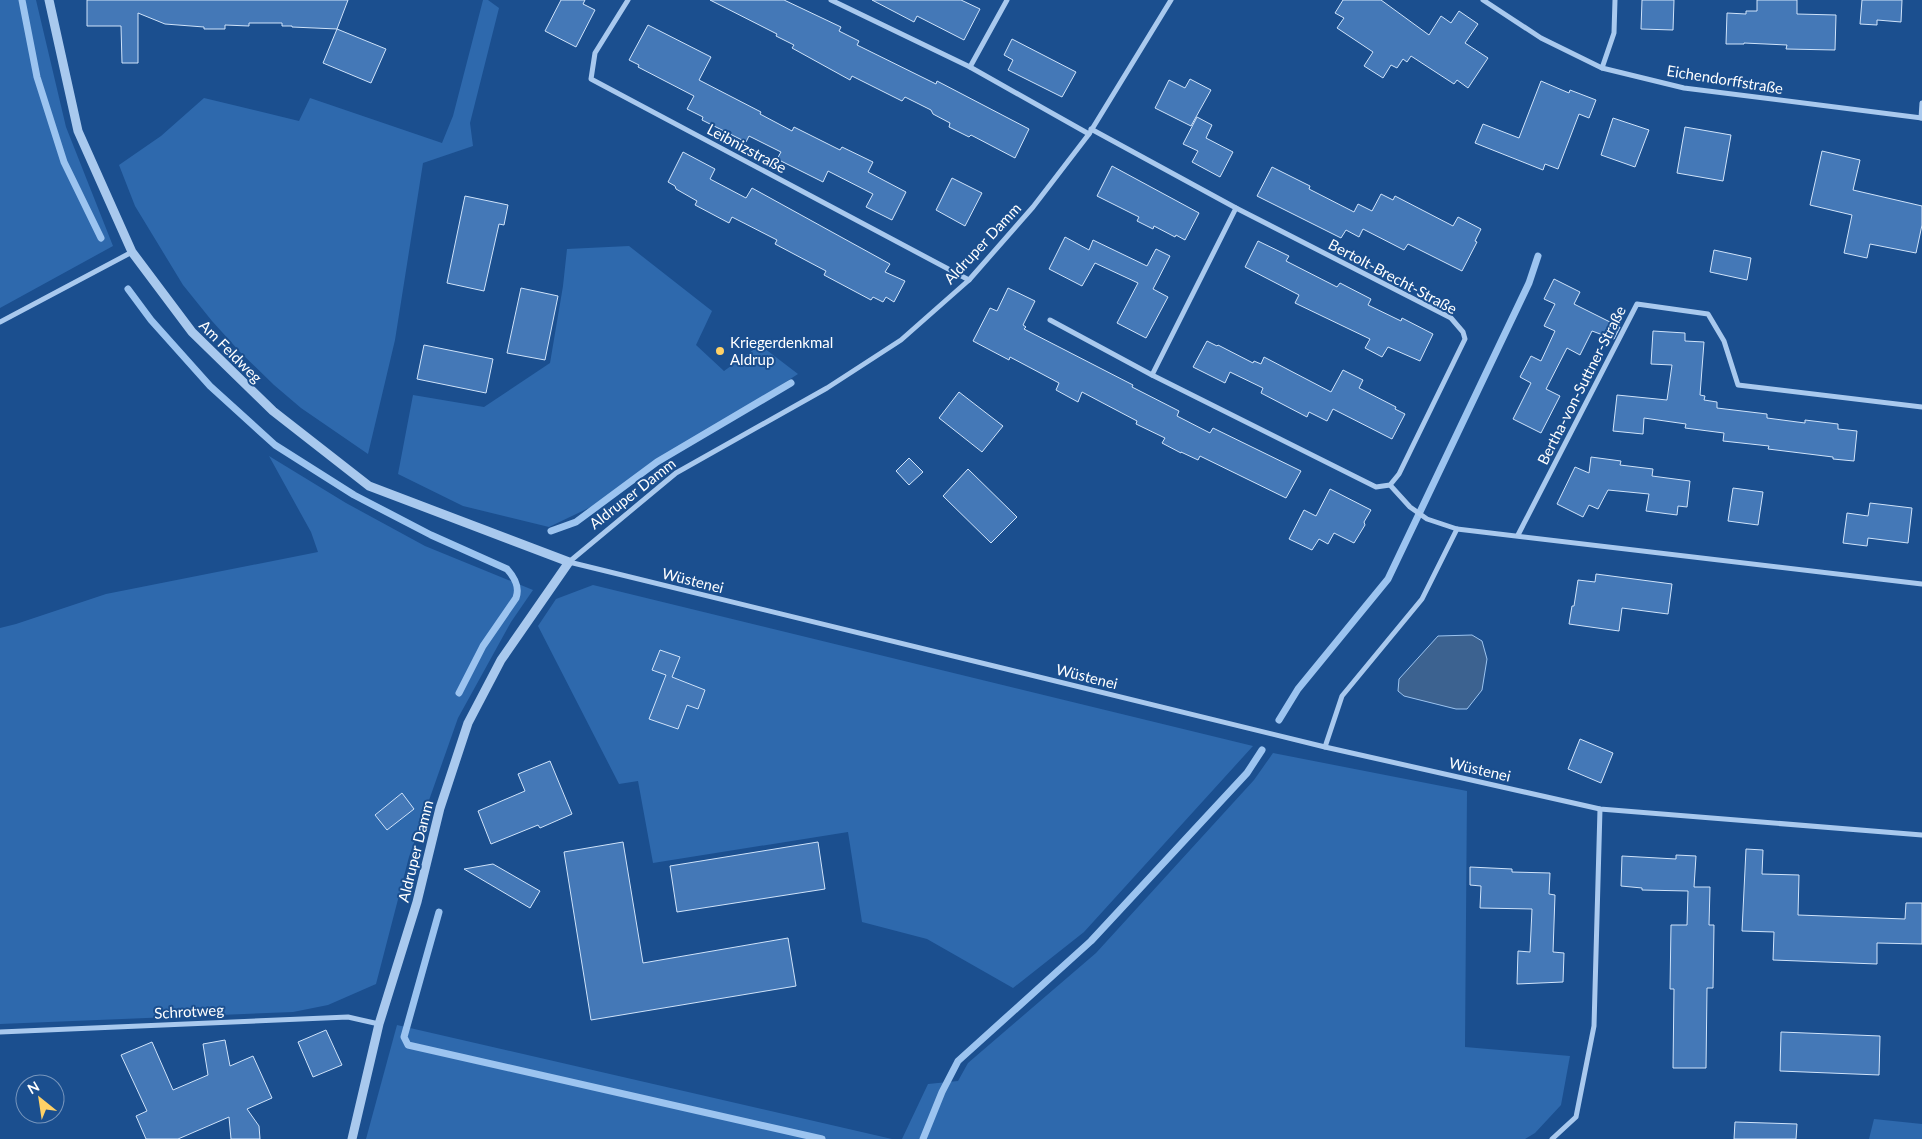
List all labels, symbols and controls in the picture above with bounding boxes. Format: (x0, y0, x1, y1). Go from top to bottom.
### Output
street label: Eichendorffstraße (1665, 61, 1785, 97)
street label: Leibnizstraße (704, 120, 790, 176)
street label: Aldruper Damm (940, 199, 1024, 287)
street label: Bertolt-Brecht-Straße (1326, 235, 1460, 318)
street label: Bertha-von-Suttner-Straße (1533, 302, 1629, 467)
street label: Am Feldweg (196, 316, 266, 386)
place label: Kriegerdenkmal Aldrup (730, 333, 833, 368)
marker: Kriegerdenkmal Aldrup (714, 345, 726, 357)
street label: Aldruper Damm (585, 454, 679, 532)
street label: Wüstenei (660, 564, 726, 596)
street label: Wüstenei (1054, 660, 1120, 692)
street label: Wüstenei (1447, 753, 1513, 785)
street label: Aldruper Damm (394, 798, 436, 904)
street label: Schrotweg (154, 1000, 225, 1022)
north arrow (15, 1074, 65, 1124)
text: N (24, 1077, 42, 1097)

